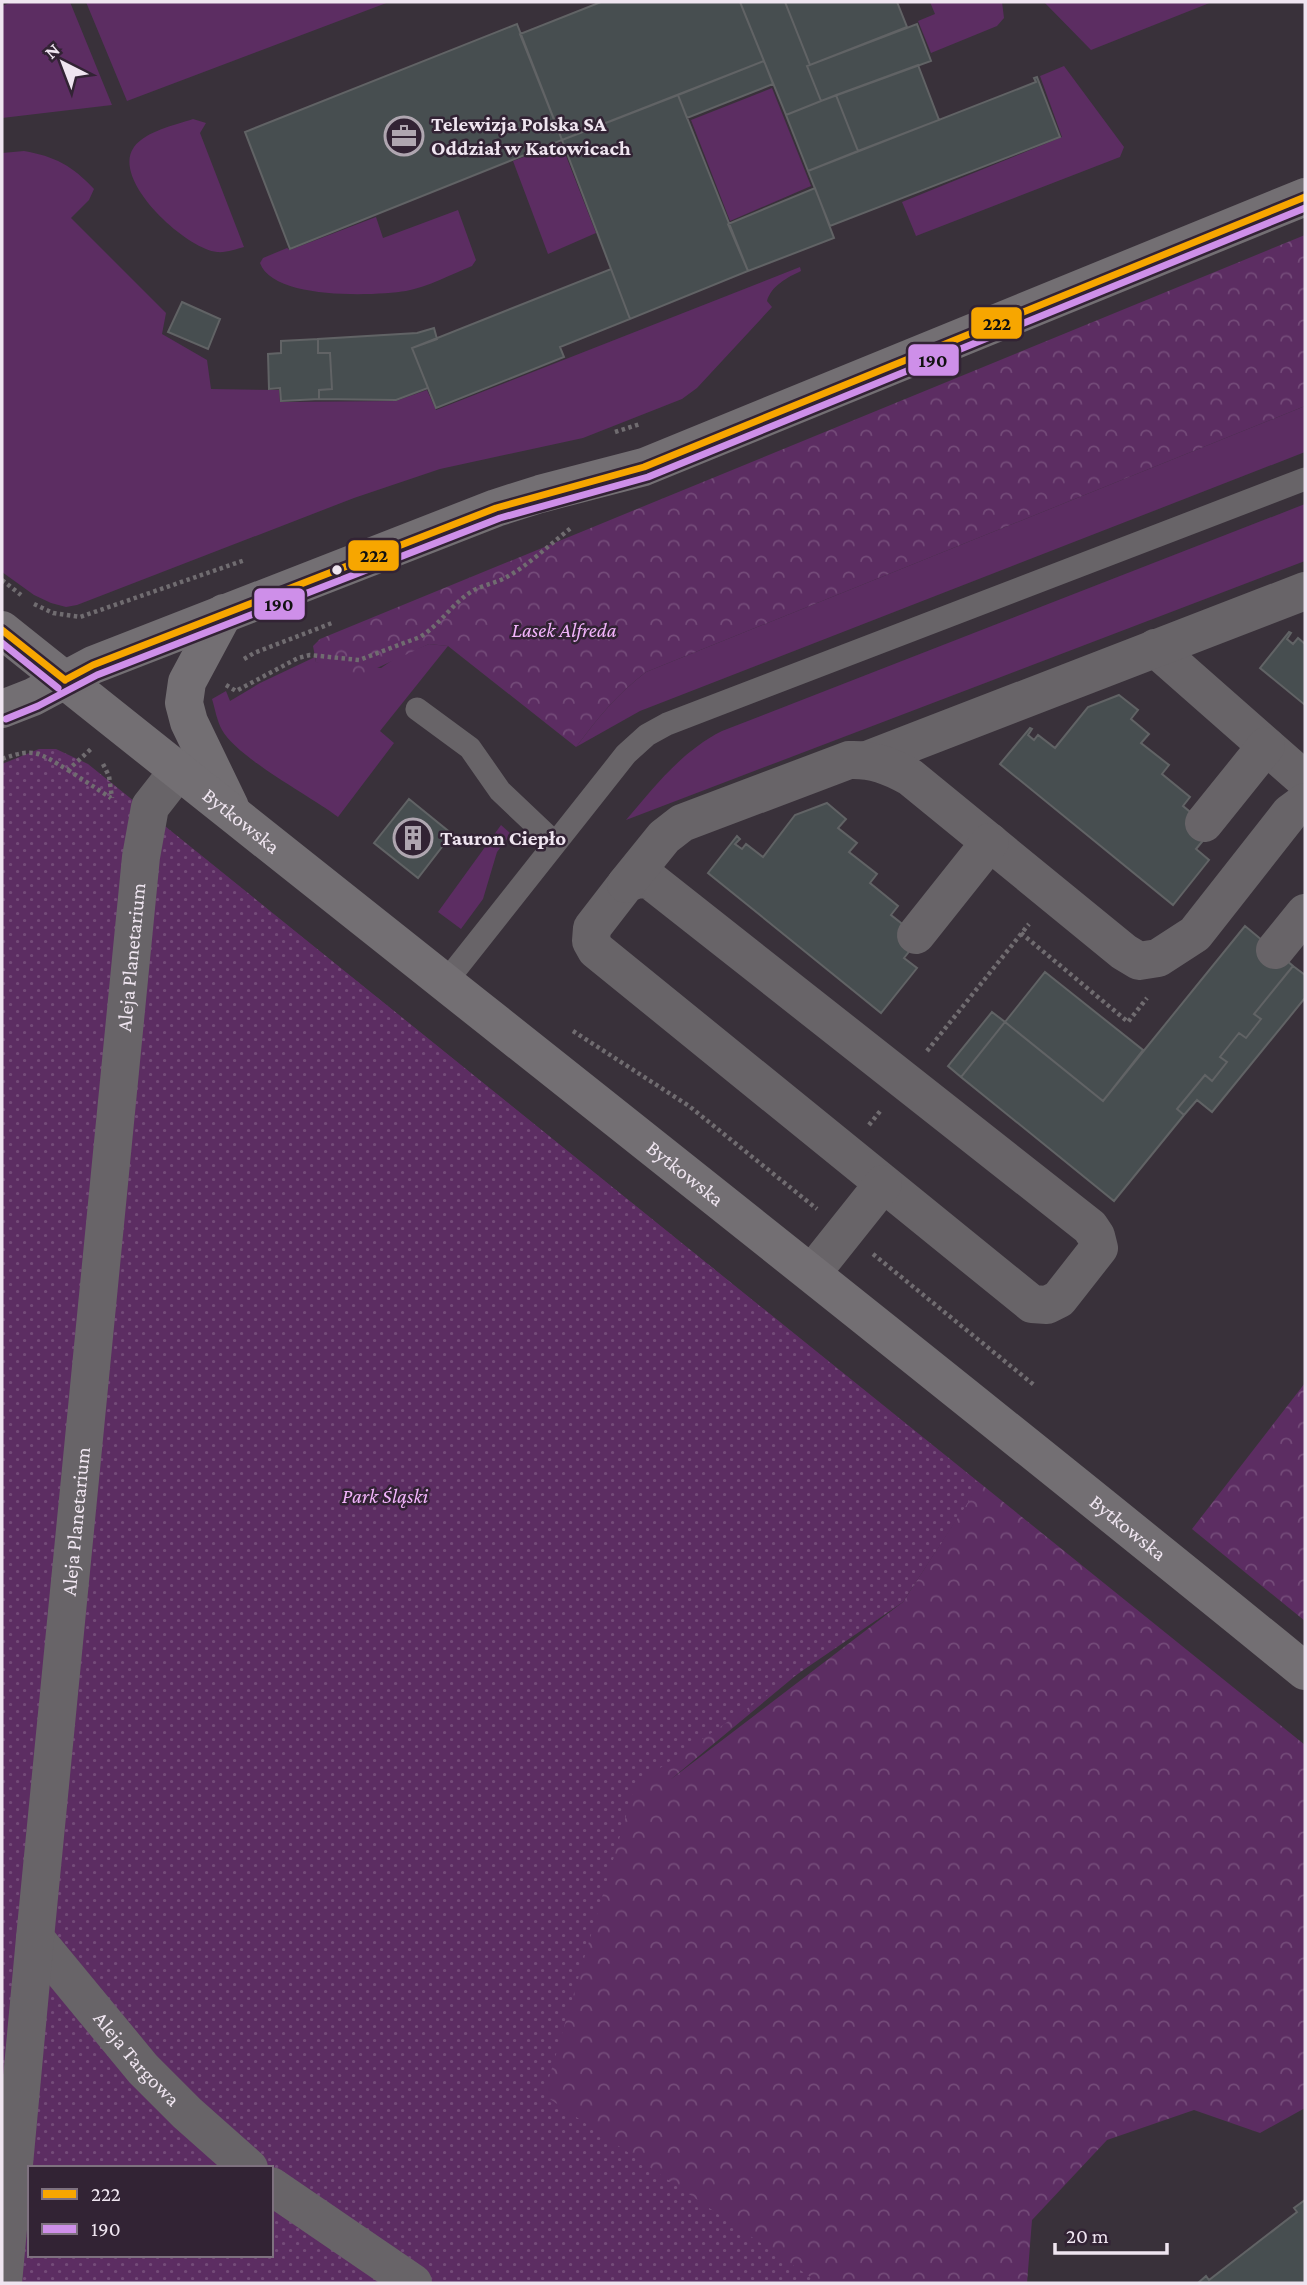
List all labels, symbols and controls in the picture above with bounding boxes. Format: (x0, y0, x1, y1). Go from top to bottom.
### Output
north arrow (28, 28, 98, 98)
text: N (40, 39, 64, 63)
place label: Telewizja Polska SA Oddział w Katowicach (431, 112, 631, 160)
office icon: Telewizja Polska SA Oddział w Katowicach (383, 115, 425, 157)
line badge: 222 (970, 306, 1023, 340)
text: 222 (983, 313, 1012, 334)
line badge: 190 (907, 343, 960, 377)
text: 190 (918, 350, 948, 371)
line badge: 222 (347, 539, 400, 572)
text: 222 (360, 545, 389, 566)
unlabelled marker (330, 563, 344, 577)
line badge: 190 (253, 587, 306, 621)
text: 190 (264, 594, 294, 615)
park label: Lasek Alfreda (511, 618, 617, 642)
street label: Bytkowska (198, 783, 285, 859)
building icon: Tauron Ciepło (392, 817, 434, 859)
place label: Tauron Ciepło (440, 826, 566, 850)
street label: Aleja Planetarium (112, 882, 150, 1033)
street label: Bytkowska (642, 1135, 729, 1211)
street label: Aleja Planetarium (57, 1446, 95, 1597)
park label: Park Śląski (342, 1484, 429, 1508)
street label: Bytkowska (1085, 1489, 1171, 1566)
street label: Aleja Targowa (89, 2007, 185, 2111)
legend (28, 2166, 273, 2257)
text: 222 (91, 2182, 121, 2206)
scale bar (1055, 2212, 1167, 2256)
text: 190 (91, 2217, 121, 2241)
text: 20 m (1066, 2224, 1109, 2248)

